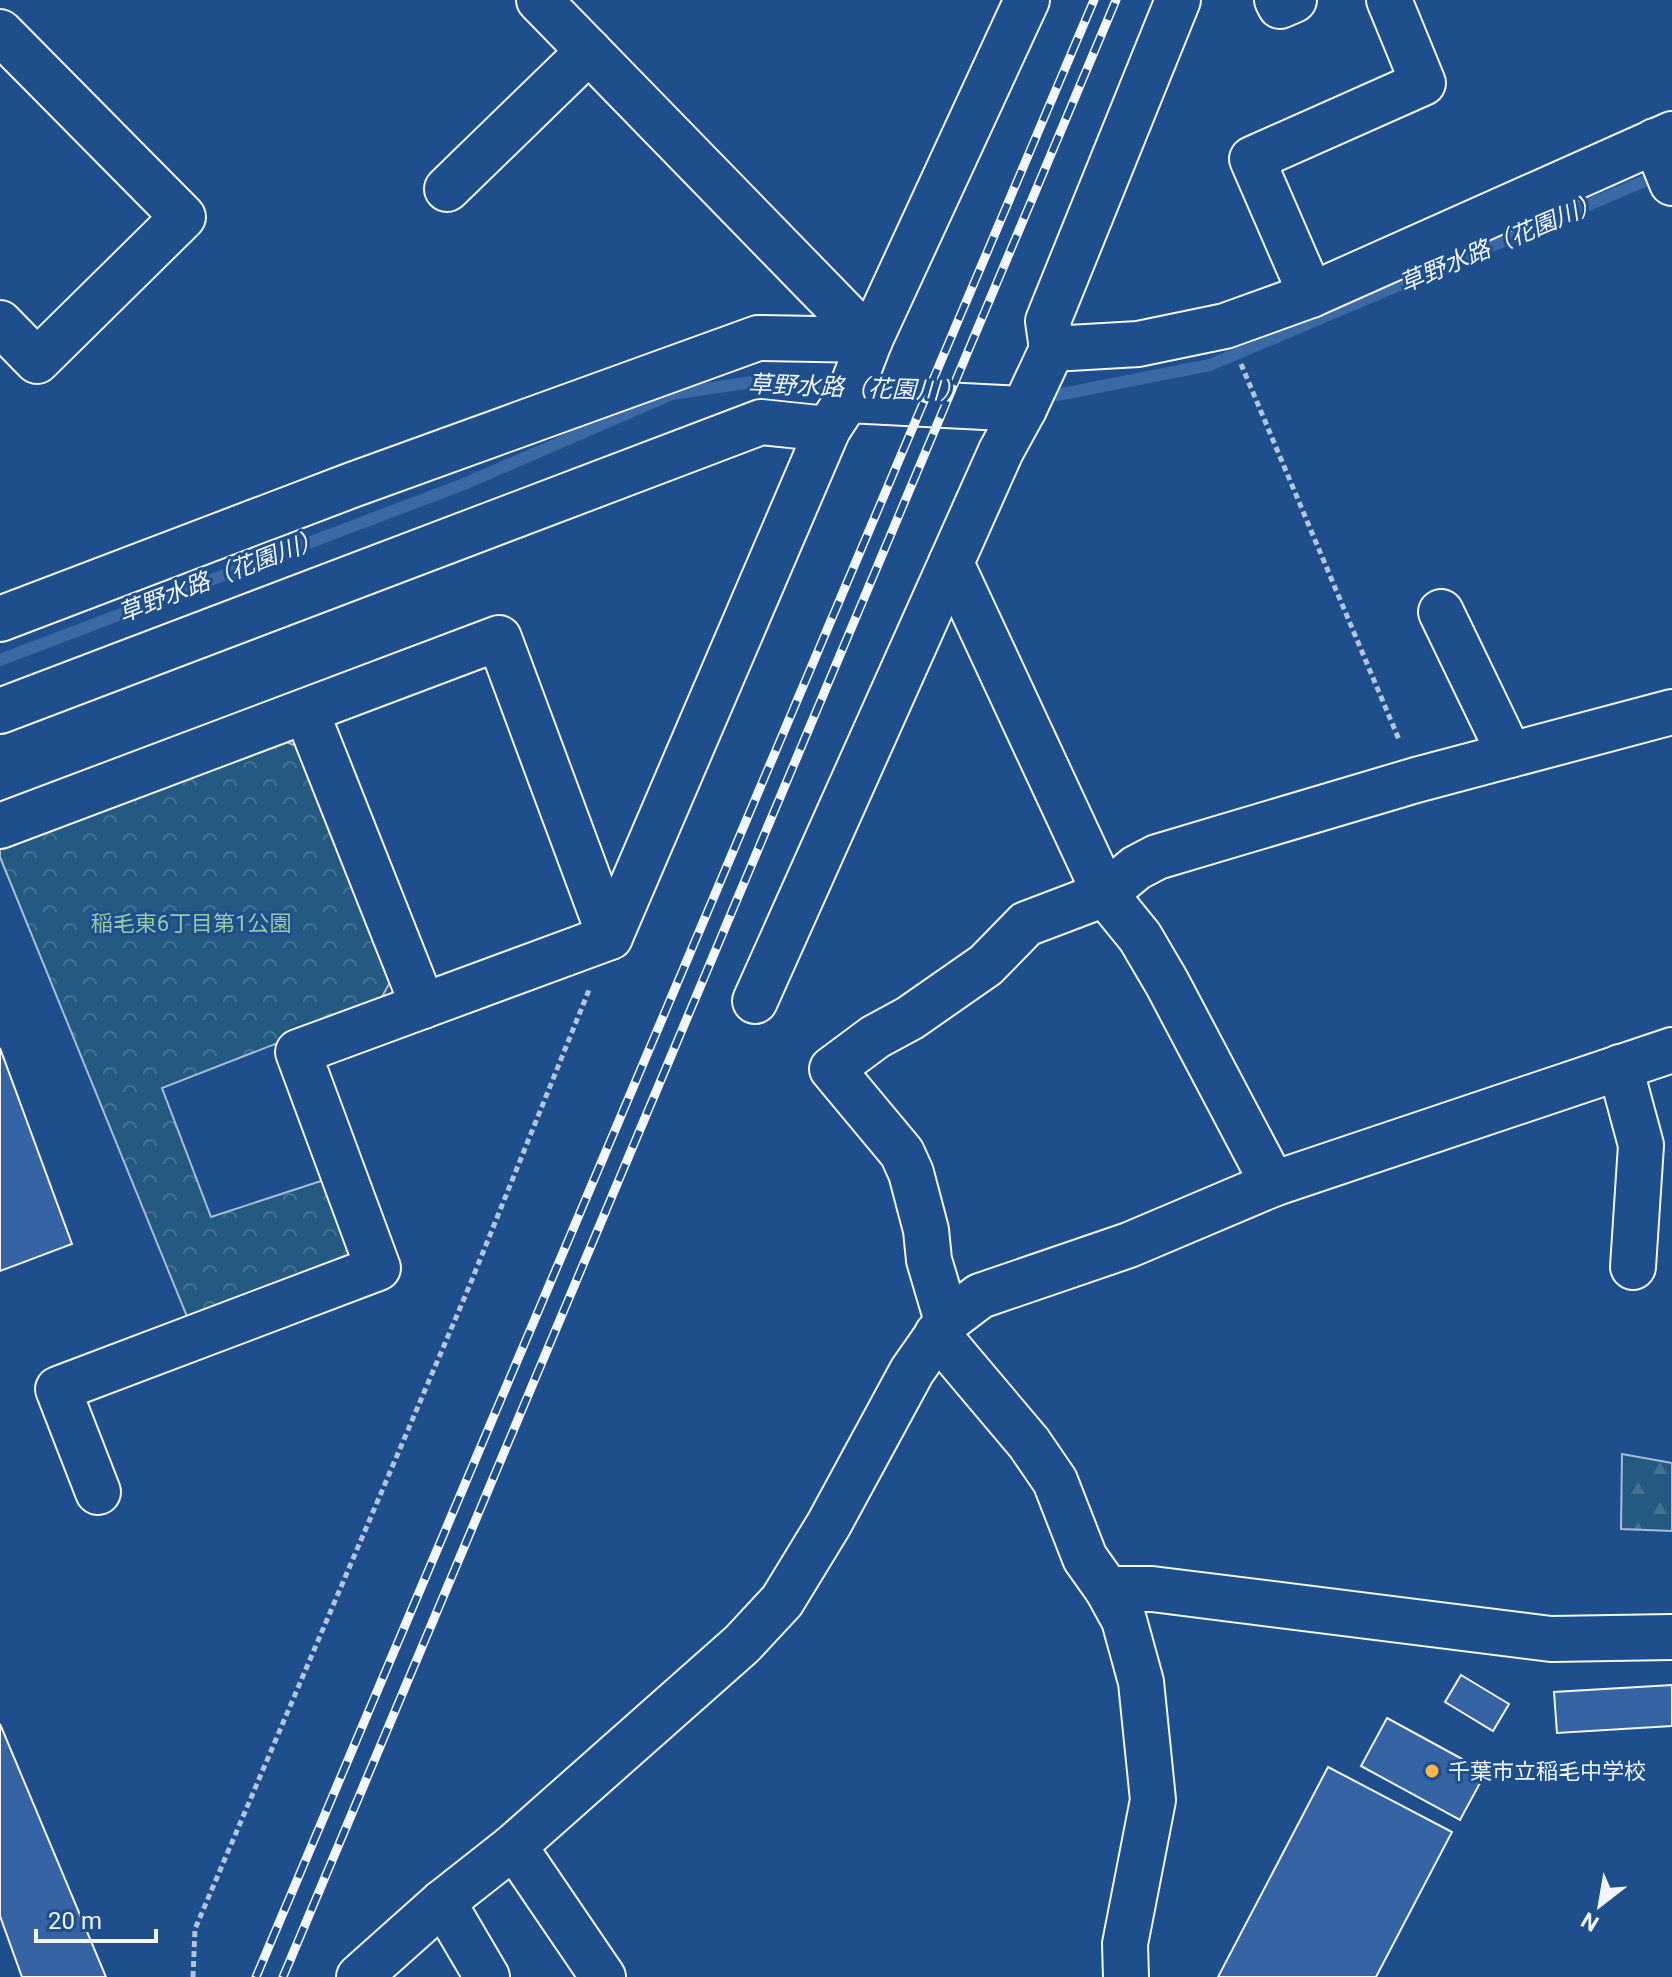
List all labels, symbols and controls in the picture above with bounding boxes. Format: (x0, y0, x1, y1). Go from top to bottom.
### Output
water label: 草野水路（花園川） (1395, 188, 1605, 298)
water label: 草野水路（花園川） (748, 370, 964, 406)
water label: 草野水路（花園川） (114, 524, 326, 628)
park label: 稲毛東6丁目第1公園 (91, 911, 291, 936)
place label: 千葉市立稲毛中学校 (1448, 1759, 1646, 1784)
marker: 千葉市立稲毛中学校 (1423, 1762, 1441, 1780)
north arrow (1560, 1865, 1640, 1945)
scale bar (36, 1893, 156, 1943)
text: 20 m (48, 1907, 102, 1935)
text: N (1577, 1907, 1603, 1936)

